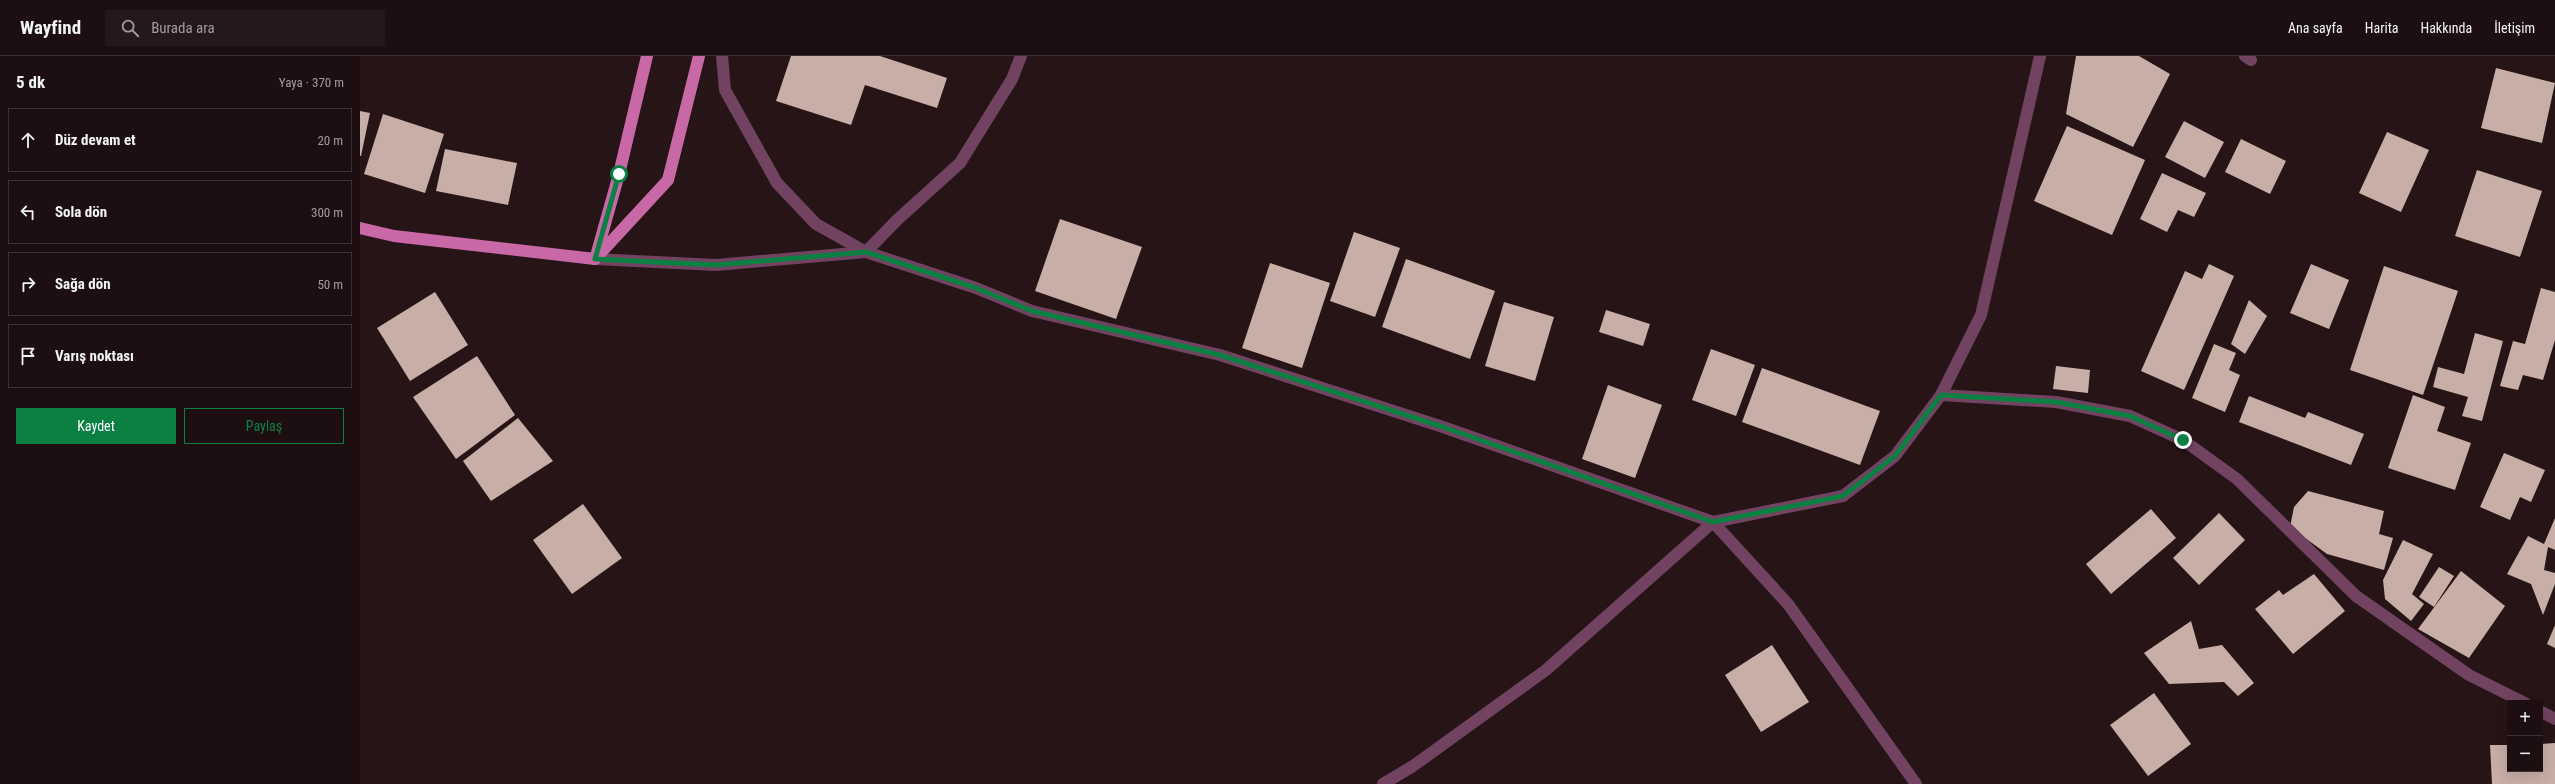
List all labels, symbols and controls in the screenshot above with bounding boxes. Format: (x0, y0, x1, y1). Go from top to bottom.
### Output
search box (105, 10, 385, 46)
text: Wayfind (20, 16, 81, 39)
icon: search (119, 17, 141, 39)
text: Burada ara (151, 19, 215, 37)
text: Ana sayfa (2288, 20, 2343, 36)
text: Harita (2365, 20, 2398, 36)
text: Hakkında (2420, 20, 2472, 36)
text: İletişim (2494, 20, 2535, 36)
text: 5 dk (16, 72, 45, 92)
text: Yaya · 370 m (279, 75, 344, 90)
icon: ahead (17, 129, 39, 151)
text: Düz devam et (55, 131, 136, 149)
text: 20 m (317, 133, 343, 148)
route start (610, 165, 628, 183)
icon: left (17, 201, 39, 223)
text: Sola dön (55, 203, 107, 221)
text: 300 m (311, 205, 343, 220)
icon: right (17, 273, 39, 295)
text: Sağa dön (55, 275, 111, 293)
text: 50 m (317, 277, 343, 292)
icon: arrive (17, 345, 39, 367)
text: Varış noktası (55, 347, 134, 365)
button: Kaydet (16, 408, 176, 444)
button: Paylaş (184, 408, 344, 444)
route end (2174, 431, 2192, 449)
map controls (2507, 700, 2543, 772)
button: + (2507, 700, 2543, 736)
button: − (2507, 736, 2543, 772)

